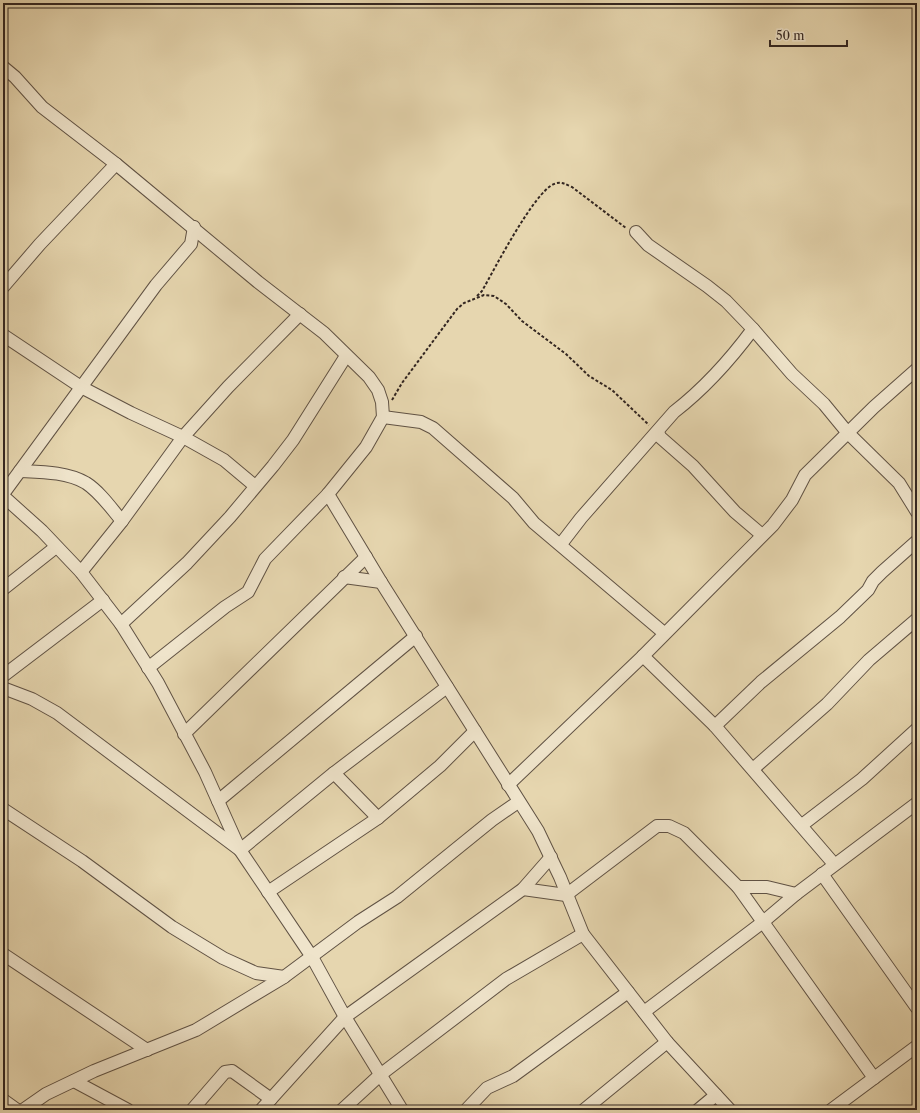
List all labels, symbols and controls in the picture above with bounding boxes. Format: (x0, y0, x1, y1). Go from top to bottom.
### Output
scale bar (770, 22, 847, 48)
text: 50 m (776, 28, 805, 43)

